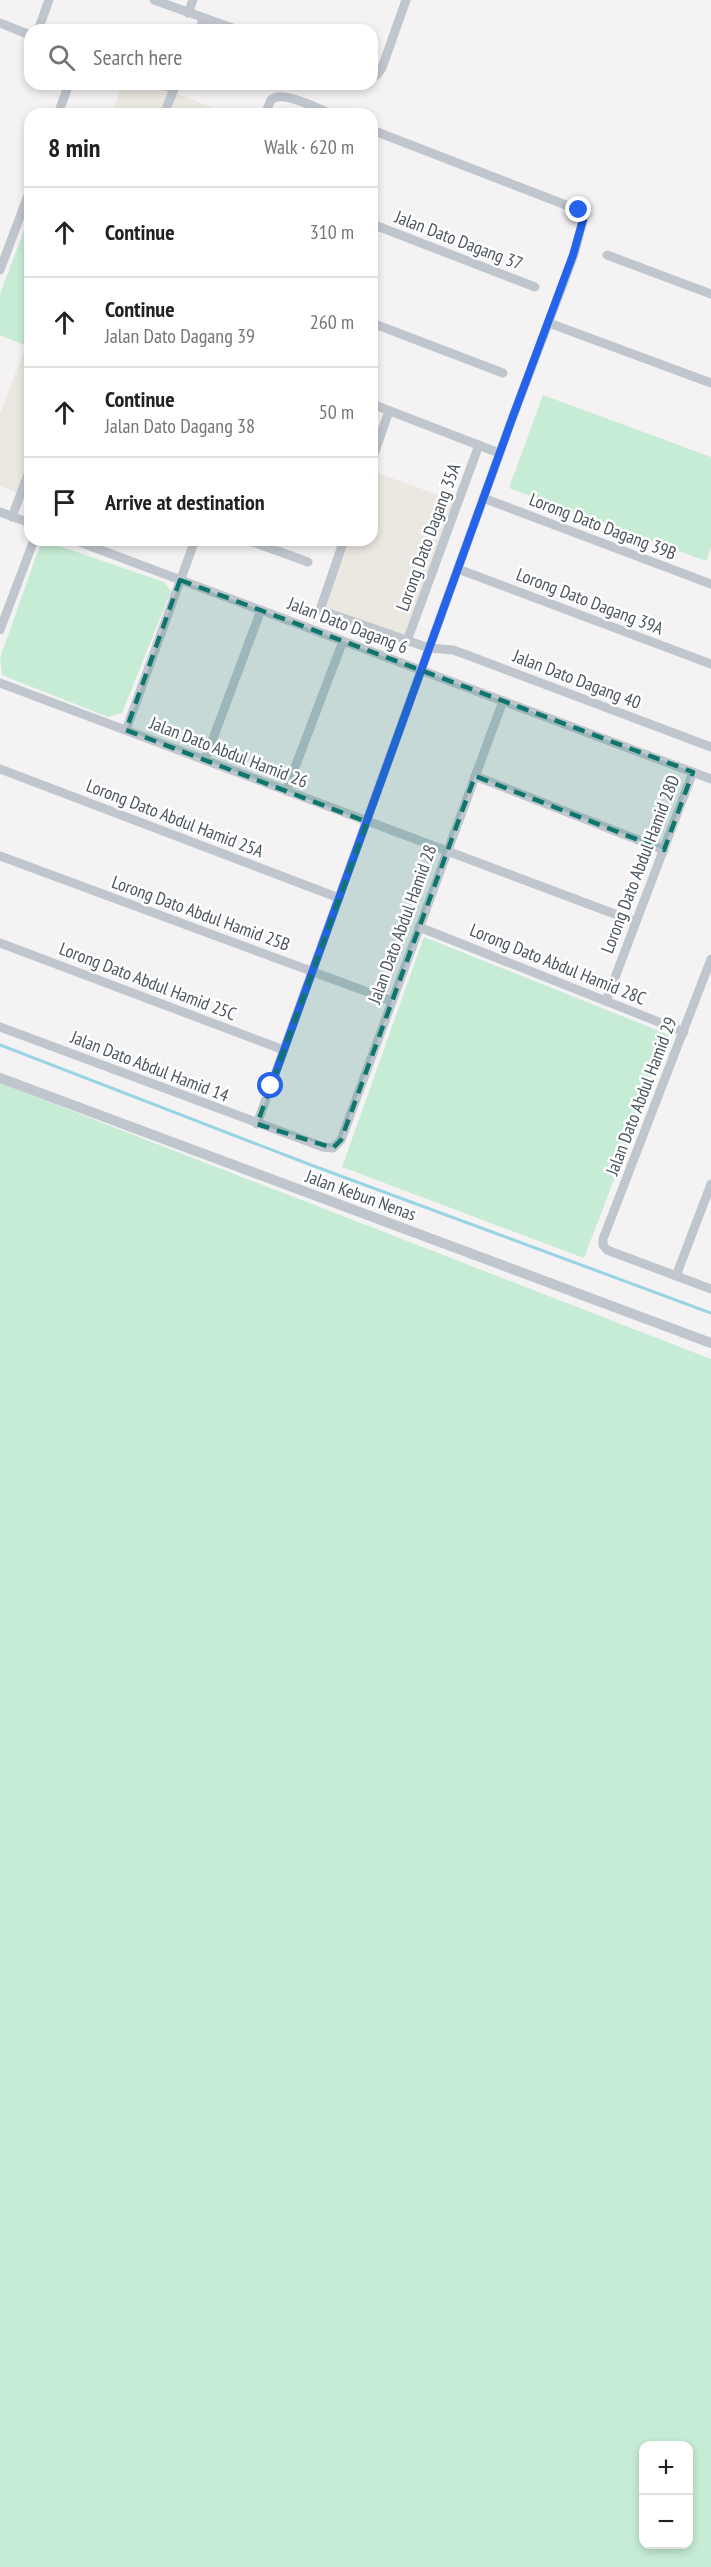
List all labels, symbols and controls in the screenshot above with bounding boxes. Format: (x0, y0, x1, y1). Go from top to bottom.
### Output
search box (24, 24, 378, 90)
icon: search (45, 41, 78, 74)
text: Search here (93, 43, 182, 71)
text: 8 min (48, 131, 101, 164)
text: Walk · 620 m (264, 134, 354, 160)
route end (565, 196, 591, 222)
street label: Jalan Dato Dagang 37 (391, 205, 526, 275)
icon: ahead (48, 216, 81, 249)
text: Continue (105, 218, 175, 246)
text: 310 m (310, 219, 354, 245)
text: Continue (105, 295, 175, 323)
icon: ahead (48, 306, 81, 339)
text: 260 m (310, 309, 354, 335)
text: Jalan Dato Dagang 39 (105, 323, 255, 349)
text: Continue (105, 385, 175, 413)
icon: ahead (48, 396, 81, 429)
text: 50 m (319, 399, 354, 425)
text: Jalan Dato Dagang 38 (105, 413, 255, 439)
street label: Lorong Dato Dagang 35A (391, 460, 466, 614)
icon: arrive (48, 486, 81, 519)
street label: Lorong Dato Dagang 39B (526, 487, 680, 565)
text: Arrive at destination (105, 488, 265, 516)
street label: Lorong Dato Dagang 39A (513, 562, 667, 640)
street label: Jalan Dato Dagang 6 (284, 591, 411, 658)
street label: Jalan Dato Dagang 40 (509, 644, 644, 714)
street label: Jalan Dato Abdul Hamid 26 (146, 711, 311, 793)
street label: Lorong Dato Abdul Hamid 28D (595, 772, 685, 956)
street label: Lorong Dato Abdul Hamid 25A (83, 774, 267, 863)
street label: Jalan Dato Abdul Hamid 28 (362, 841, 441, 1008)
street label: Lorong Dato Abdul Hamid 25B (109, 870, 293, 956)
street label: Lorong Dato Abdul Hamid 28C (467, 918, 649, 1010)
street label: Lorong Dato Abdul Hamid 25C (56, 937, 240, 1025)
street label: Jalan Dato Abdul Hamid 29 (600, 1014, 682, 1179)
street label: Jalan Dato Abdul Hamid 14 (67, 1025, 232, 1107)
route start (257, 1072, 283, 1098)
street label: Jalan Kebun Nenas (302, 1164, 419, 1226)
map controls (639, 2441, 693, 2549)
button: + (639, 2441, 693, 2495)
button: − (639, 2495, 693, 2549)

